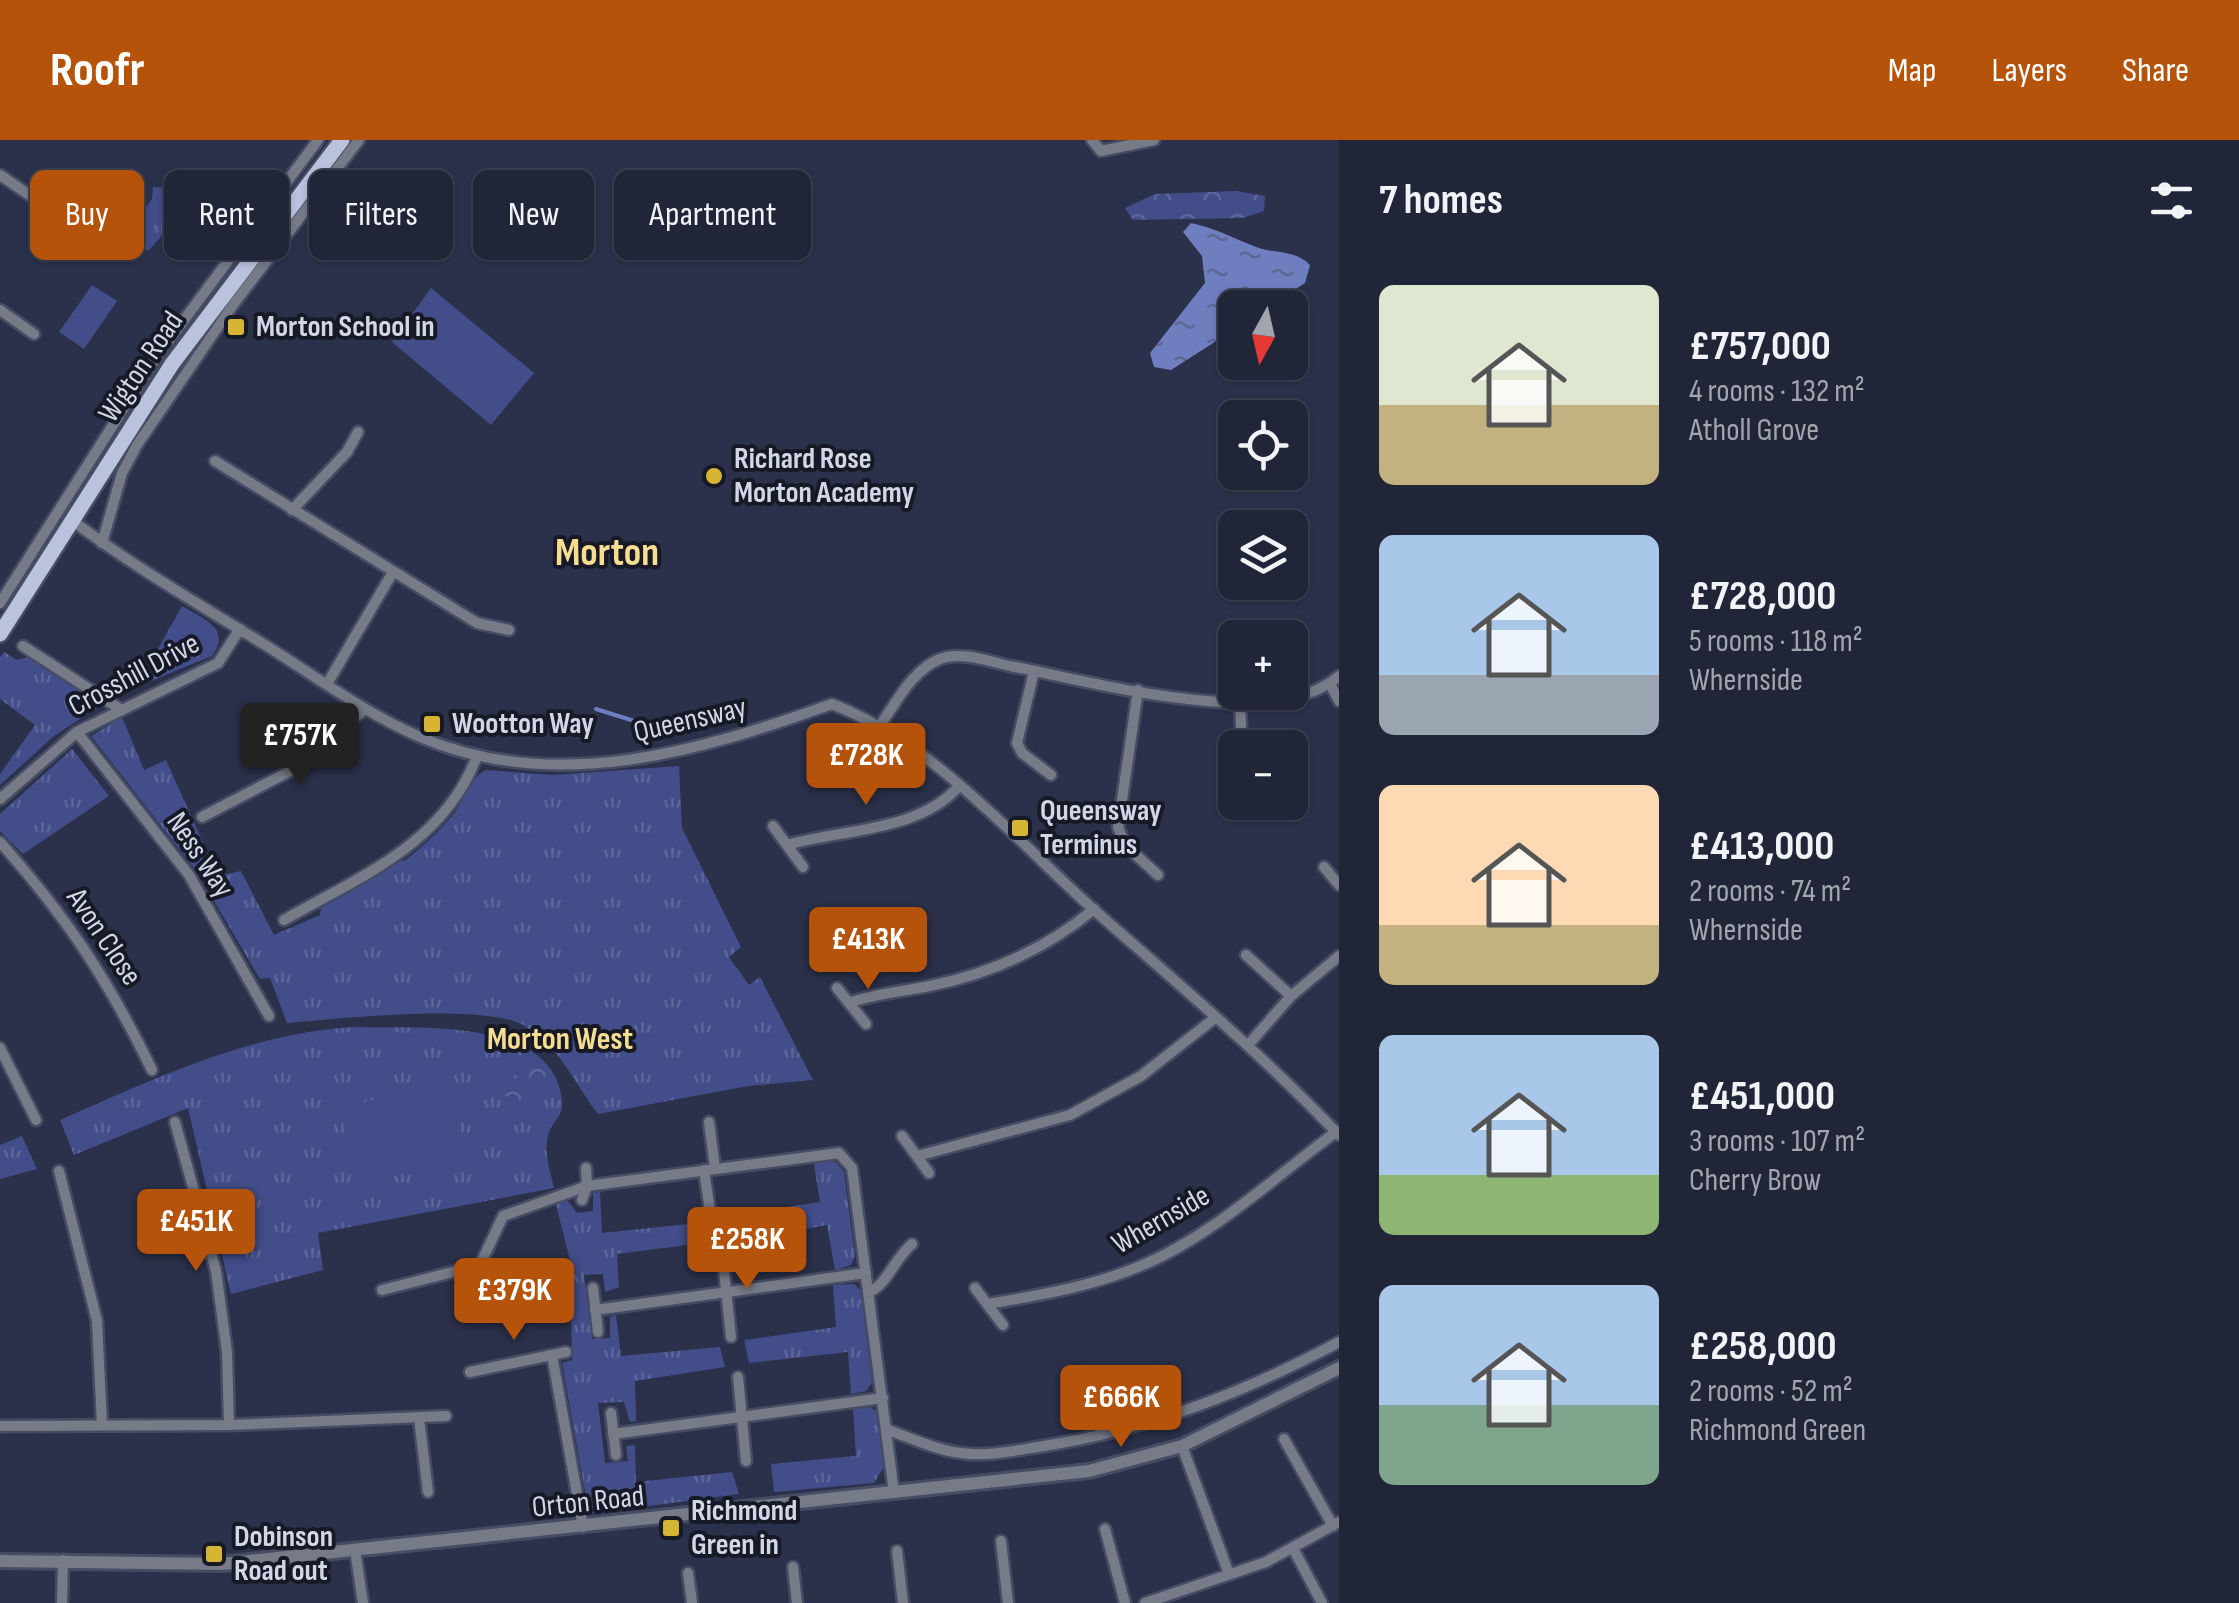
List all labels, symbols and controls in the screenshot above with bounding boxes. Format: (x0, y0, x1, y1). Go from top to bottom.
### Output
text: Roofr (50, 42, 145, 99)
text: Map (1888, 49, 1936, 92)
text: Layers (1991, 49, 2067, 92)
text: Share (2122, 49, 2189, 92)
chip: Buy (30, 170, 144, 260)
chip: Rent (164, 170, 289, 260)
chip: Filters (309, 170, 453, 260)
chip: New (473, 170, 594, 260)
chip: Apartment (614, 170, 811, 260)
icon: filters (2144, 173, 2199, 228)
text: 7 homes (1379, 175, 1503, 226)
north arrow (1218, 290, 1308, 380)
map controls (1218, 290, 1308, 820)
street label: Wigton Road (91, 305, 191, 429)
place label: Morton School in (256, 309, 435, 345)
marker: Morton School in (225, 316, 247, 338)
text: £757,000 (1689, 321, 1831, 372)
icon: home (1459, 325, 1579, 445)
text: 4 rooms · 132 m² (1689, 372, 1865, 411)
button: locate (1218, 400, 1308, 490)
text: Atholl Grove (1689, 411, 1819, 450)
place label: Richard Rose Morton Academy (734, 441, 915, 511)
marker: Richard Rose Morton Academy (703, 465, 725, 487)
button: layers (1218, 510, 1308, 600)
district label: Morton (555, 529, 659, 577)
text: £728,000 (1689, 571, 1836, 622)
icon: home (1459, 575, 1579, 695)
button: + (1218, 620, 1308, 710)
text: 5 rooms · 118 m² (1689, 622, 1863, 661)
street label: Crosshill Drive (62, 626, 206, 724)
text: Whernside (1689, 661, 1803, 700)
street label: Queensway (630, 689, 750, 750)
pin: £757K (230, 703, 370, 788)
place label: Wootton Way (452, 706, 594, 742)
marker: Wootton Way (421, 713, 443, 735)
text: £757K (263, 716, 337, 755)
pin: £728K (796, 723, 936, 808)
button: − (1218, 730, 1308, 820)
text: £728K (828, 736, 904, 775)
place label: Queensway Terminus (1040, 793, 1162, 863)
street label: Ness Way (159, 806, 242, 905)
marker: Queensway Terminus (1009, 817, 1031, 839)
text: £413,000 (1689, 821, 1834, 872)
icon: home (1459, 825, 1579, 945)
text: 2 rooms · 74 m² (1689, 872, 1851, 911)
street label: Avon Close (58, 881, 149, 992)
pin: £413K (798, 907, 938, 992)
text: Whernside (1689, 911, 1803, 950)
text: £413K (831, 920, 905, 959)
district label: Morton West (487, 1020, 633, 1059)
text: £451,000 (1689, 1071, 1835, 1122)
icon: home (1459, 1075, 1579, 1195)
text: 3 rooms · 107 m² (1689, 1122, 1865, 1161)
text: Cherry Brow (1689, 1161, 1821, 1200)
street label: Whernside (1106, 1178, 1216, 1262)
pin: £451K (126, 1189, 266, 1274)
text: £451K (159, 1202, 233, 1241)
pin: £258K (677, 1207, 817, 1292)
text: £258K (709, 1220, 785, 1259)
pin: £379K (444, 1258, 584, 1343)
text: £379K (476, 1271, 552, 1310)
text: £258,000 (1689, 1321, 1837, 1372)
icon: home (1459, 1325, 1579, 1445)
pin: £666K (1051, 1365, 1191, 1450)
text: 2 rooms · 52 m² (1689, 1372, 1853, 1411)
text: £666K (1082, 1378, 1160, 1417)
text: Richmond Green (1689, 1411, 1866, 1450)
street label: Orton Road (530, 1478, 646, 1526)
place label: Richmond Green in (691, 1493, 797, 1563)
marker: Richmond Green in (660, 1517, 682, 1539)
place label: Dobinson Road out (234, 1519, 333, 1589)
marker: Dobinson Road out (203, 1543, 225, 1565)

